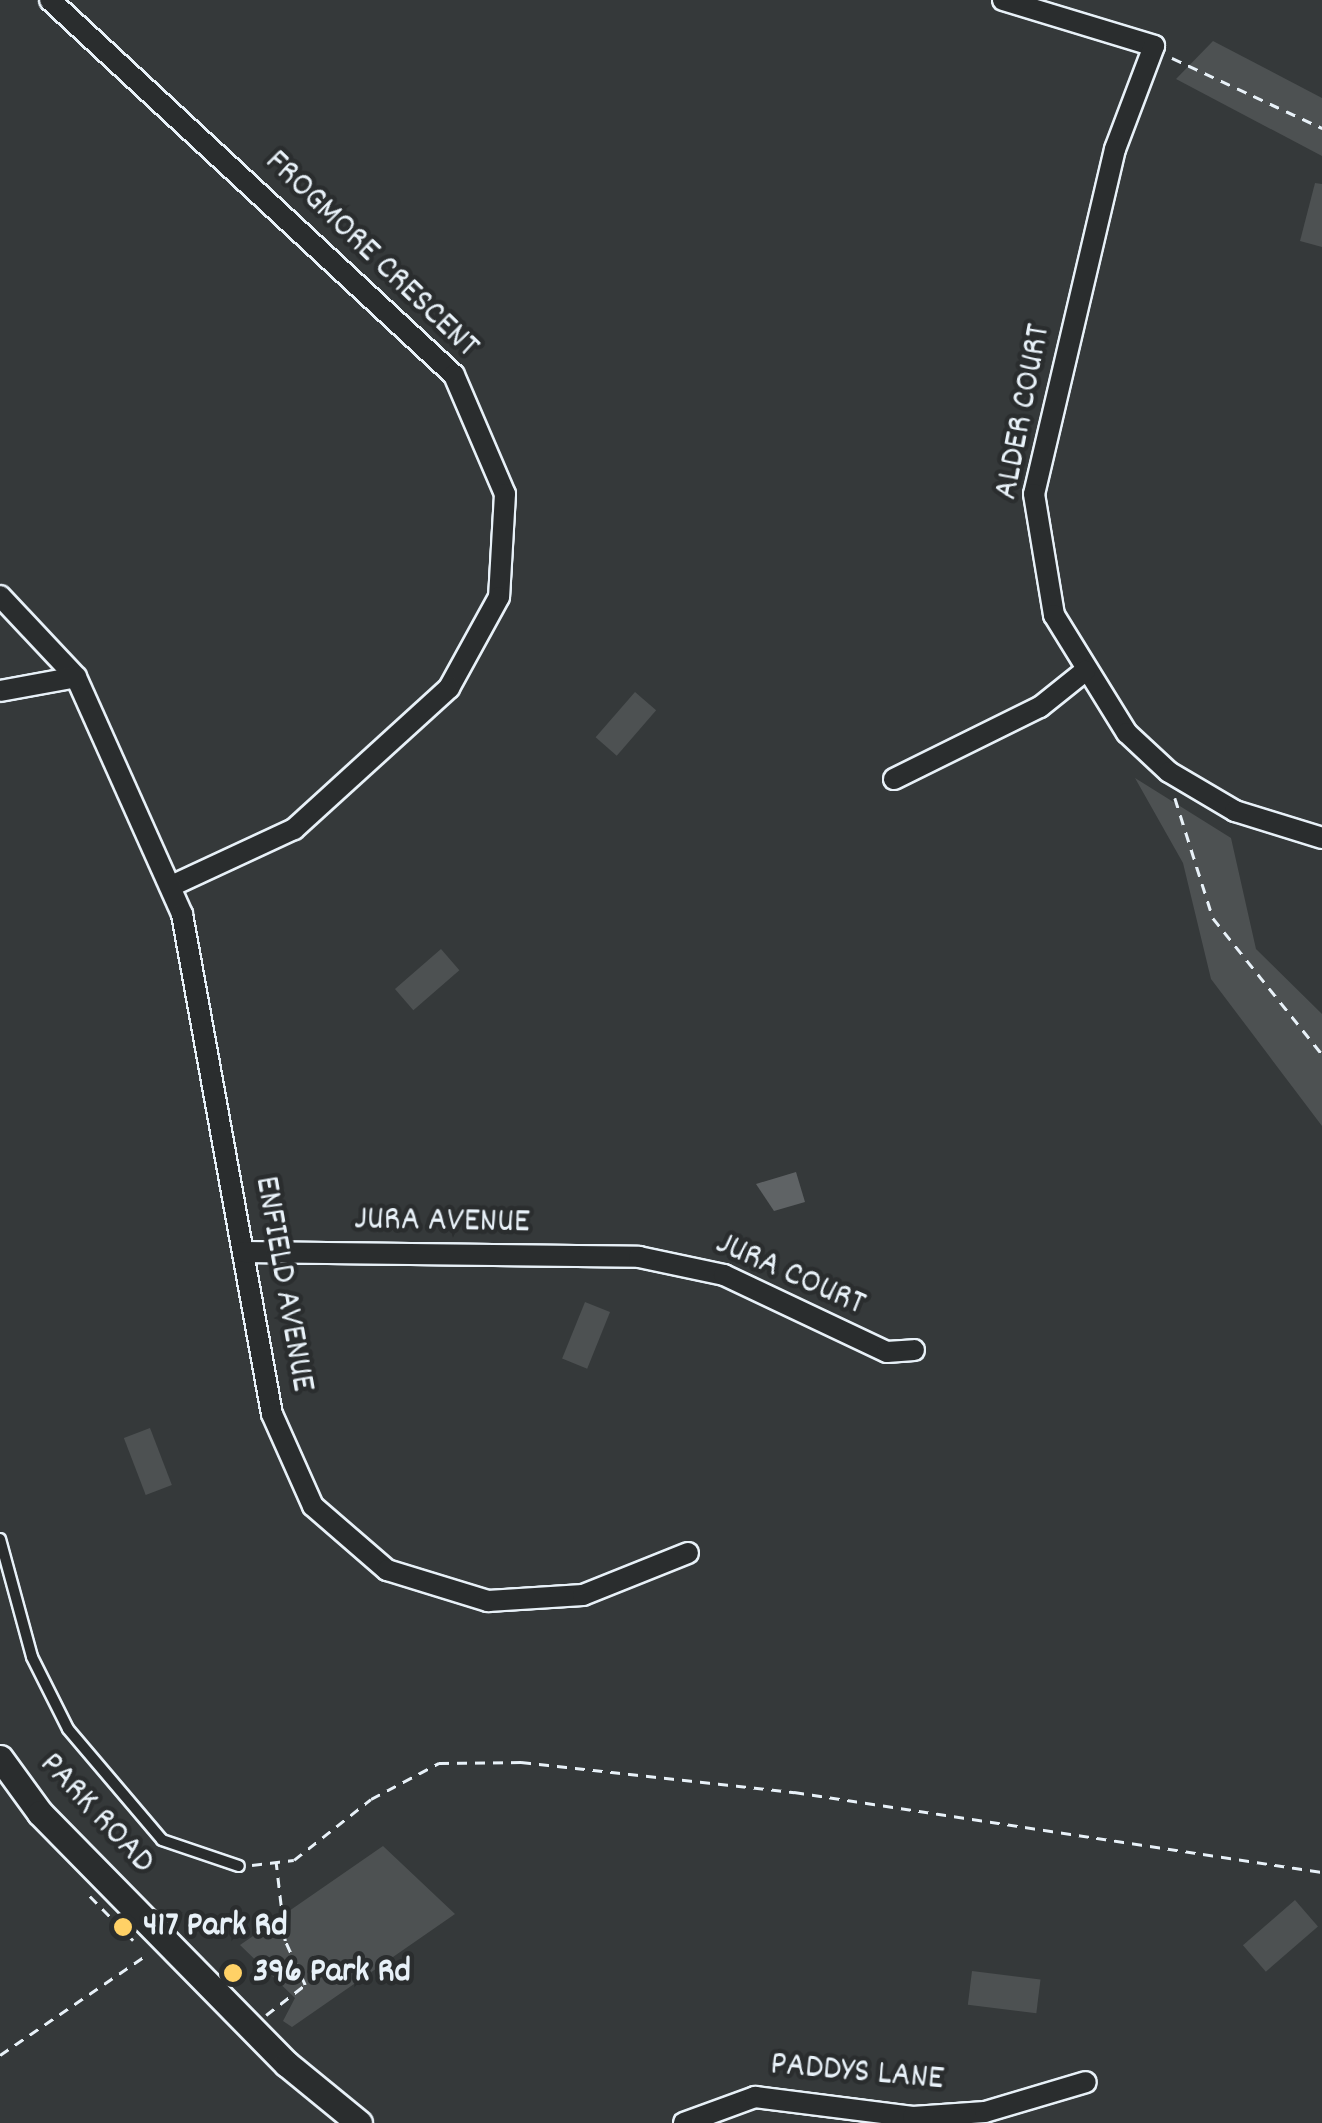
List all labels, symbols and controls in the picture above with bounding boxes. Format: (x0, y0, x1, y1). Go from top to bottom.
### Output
street label: FROGMORE CRESCENT (255, 142, 487, 368)
street label: ALDER COURT (986, 321, 1062, 503)
street label: ENFIELD AVENUE (243, 1173, 323, 1395)
street label: JURA AVENUE (354, 1199, 530, 1245)
street label: JURA COURT (709, 1223, 871, 1327)
street label: PARK ROAD (29, 1745, 163, 1883)
place label: 417 Park Rd (143, 1906, 288, 1948)
marker: 417 Park Rd (112, 1916, 134, 1938)
place label: 396 Park Rd (253, 1952, 411, 1994)
marker: 396 Park Rd (222, 1962, 244, 1984)
street label: PADDYS LANE (769, 2044, 945, 2102)

